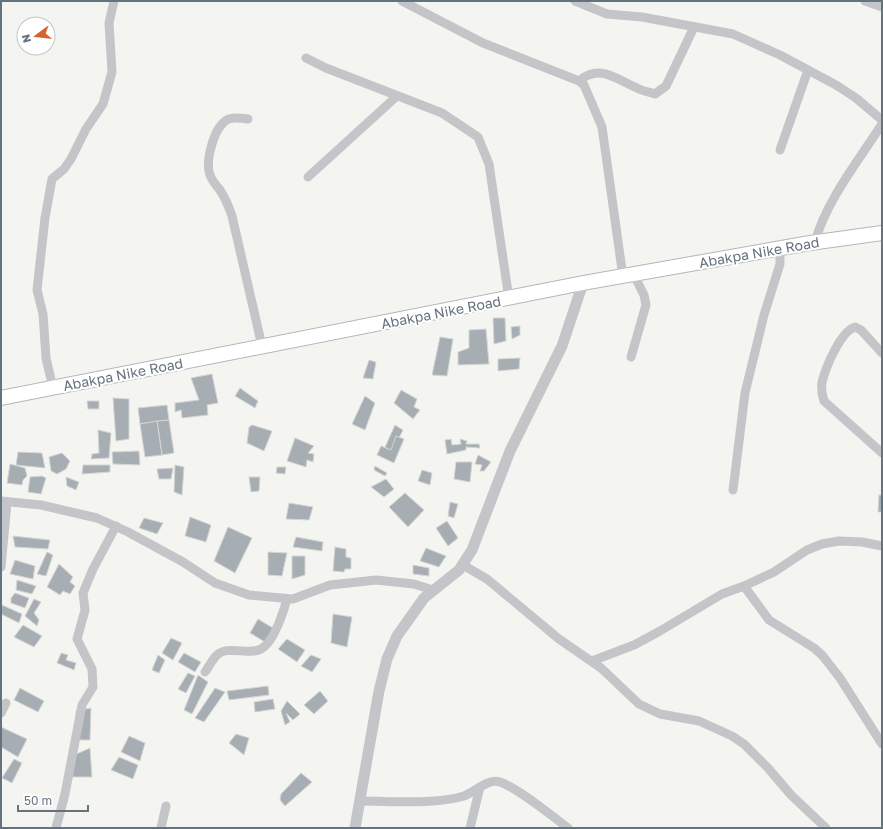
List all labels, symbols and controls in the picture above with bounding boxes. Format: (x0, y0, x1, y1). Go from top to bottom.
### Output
north arrow (16, 16, 56, 56)
text: N (18, 33, 33, 44)
street label: Abakpa Nike Road (698, 233, 820, 271)
street label: Abakpa Nike Road (380, 292, 502, 332)
street label: Abakpa Nike Road (62, 354, 184, 394)
scale bar (18, 787, 88, 813)
text: 50 m (24, 793, 52, 808)

